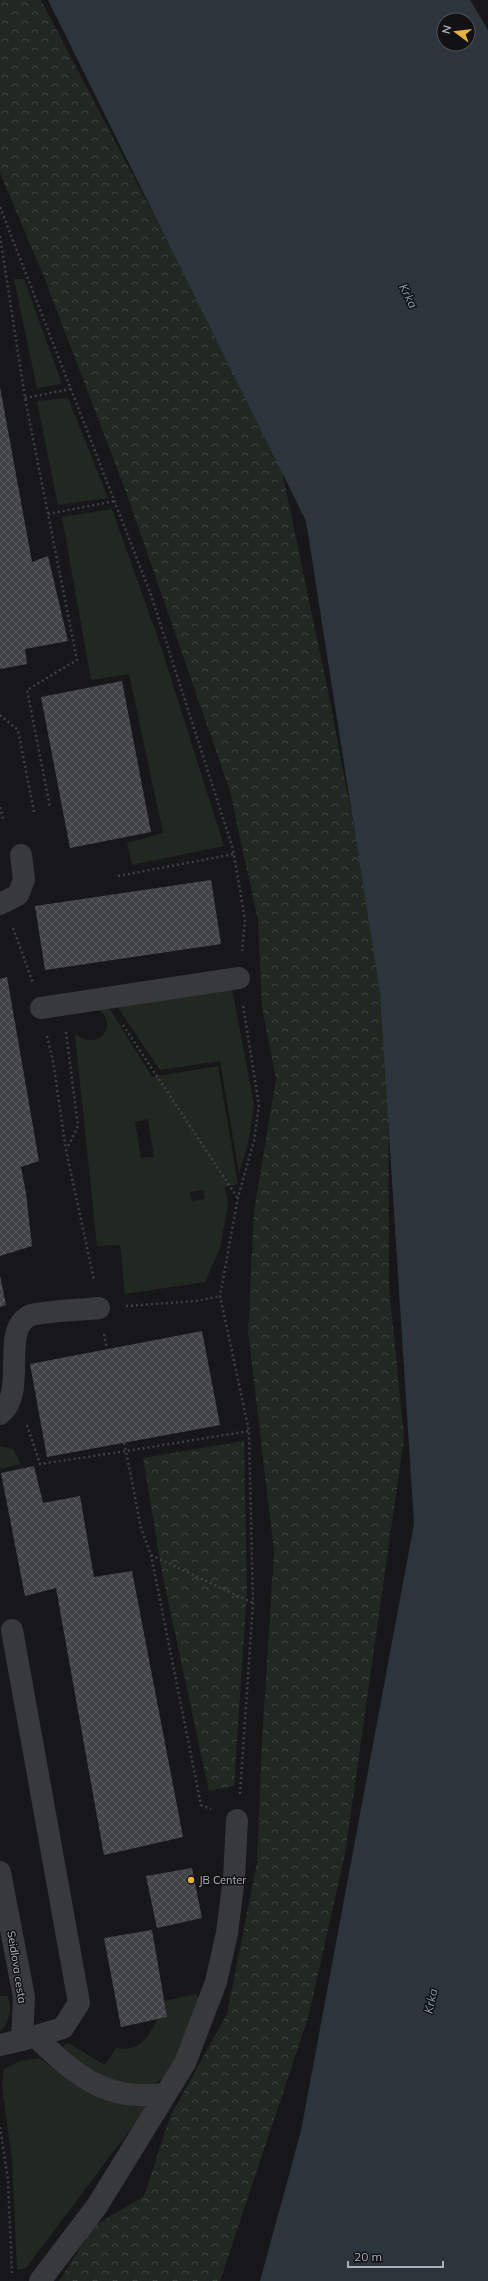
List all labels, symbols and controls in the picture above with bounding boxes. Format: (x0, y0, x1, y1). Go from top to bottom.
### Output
north arrow (436, 12, 476, 52)
text: N (439, 24, 454, 35)
water label: Krka (396, 281, 421, 310)
place label: JB Center (199, 1873, 246, 1887)
marker: JB Center (186, 1875, 196, 1885)
street label: Seidlova cesta (4, 1930, 30, 2004)
water label: Krka (421, 1987, 440, 2015)
scale bar (348, 2243, 443, 2269)
text: 20 m (354, 2249, 382, 2264)

